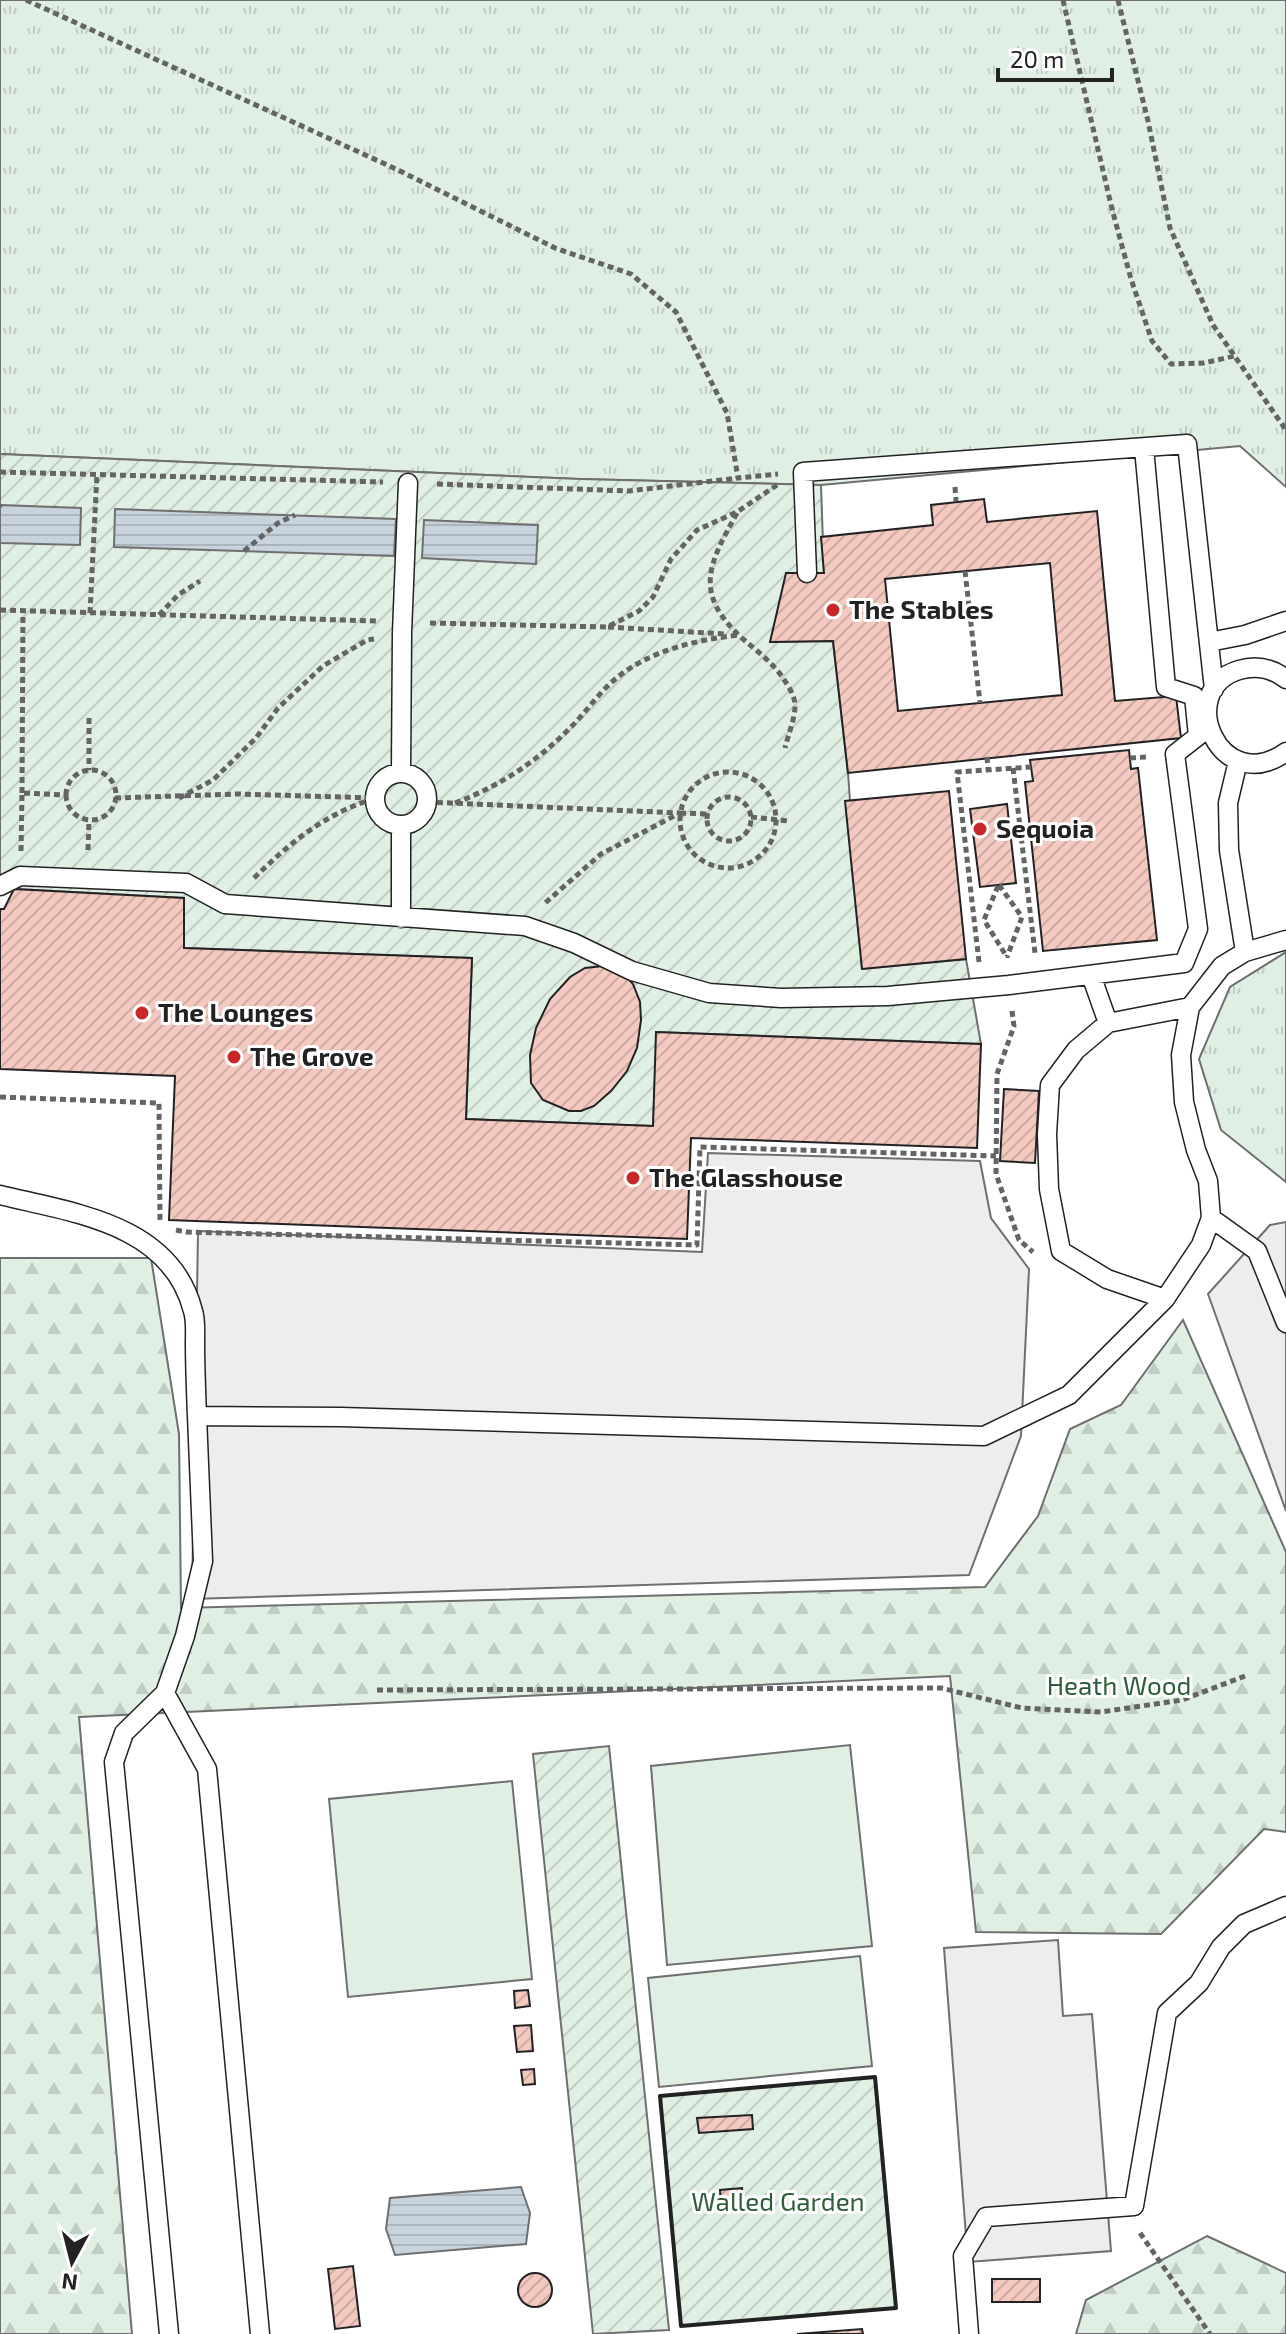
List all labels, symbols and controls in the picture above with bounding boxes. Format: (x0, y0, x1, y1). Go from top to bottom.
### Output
scale bar (998, 32, 1112, 82)
text: 20 m (1010, 44, 1064, 73)
place label: The Stables (849, 593, 994, 624)
marker: The Stables (824, 601, 842, 619)
place label: Sequoia (996, 812, 1094, 843)
marker: Sequoia (971, 820, 989, 838)
place label: The Lounges (158, 996, 313, 1027)
marker: The Lounges (133, 1004, 151, 1022)
place label: The Grove (250, 1040, 374, 1071)
marker: The Grove (225, 1048, 243, 1066)
place label: The Glasshouse (649, 1161, 843, 1192)
marker: The Glasshouse (624, 1169, 642, 1187)
park label: Heath Wood (1047, 1669, 1191, 1700)
park label: Walled Garden (691, 2185, 865, 2216)
north arrow (32, 2222, 112, 2302)
text: N (60, 2269, 79, 2297)

